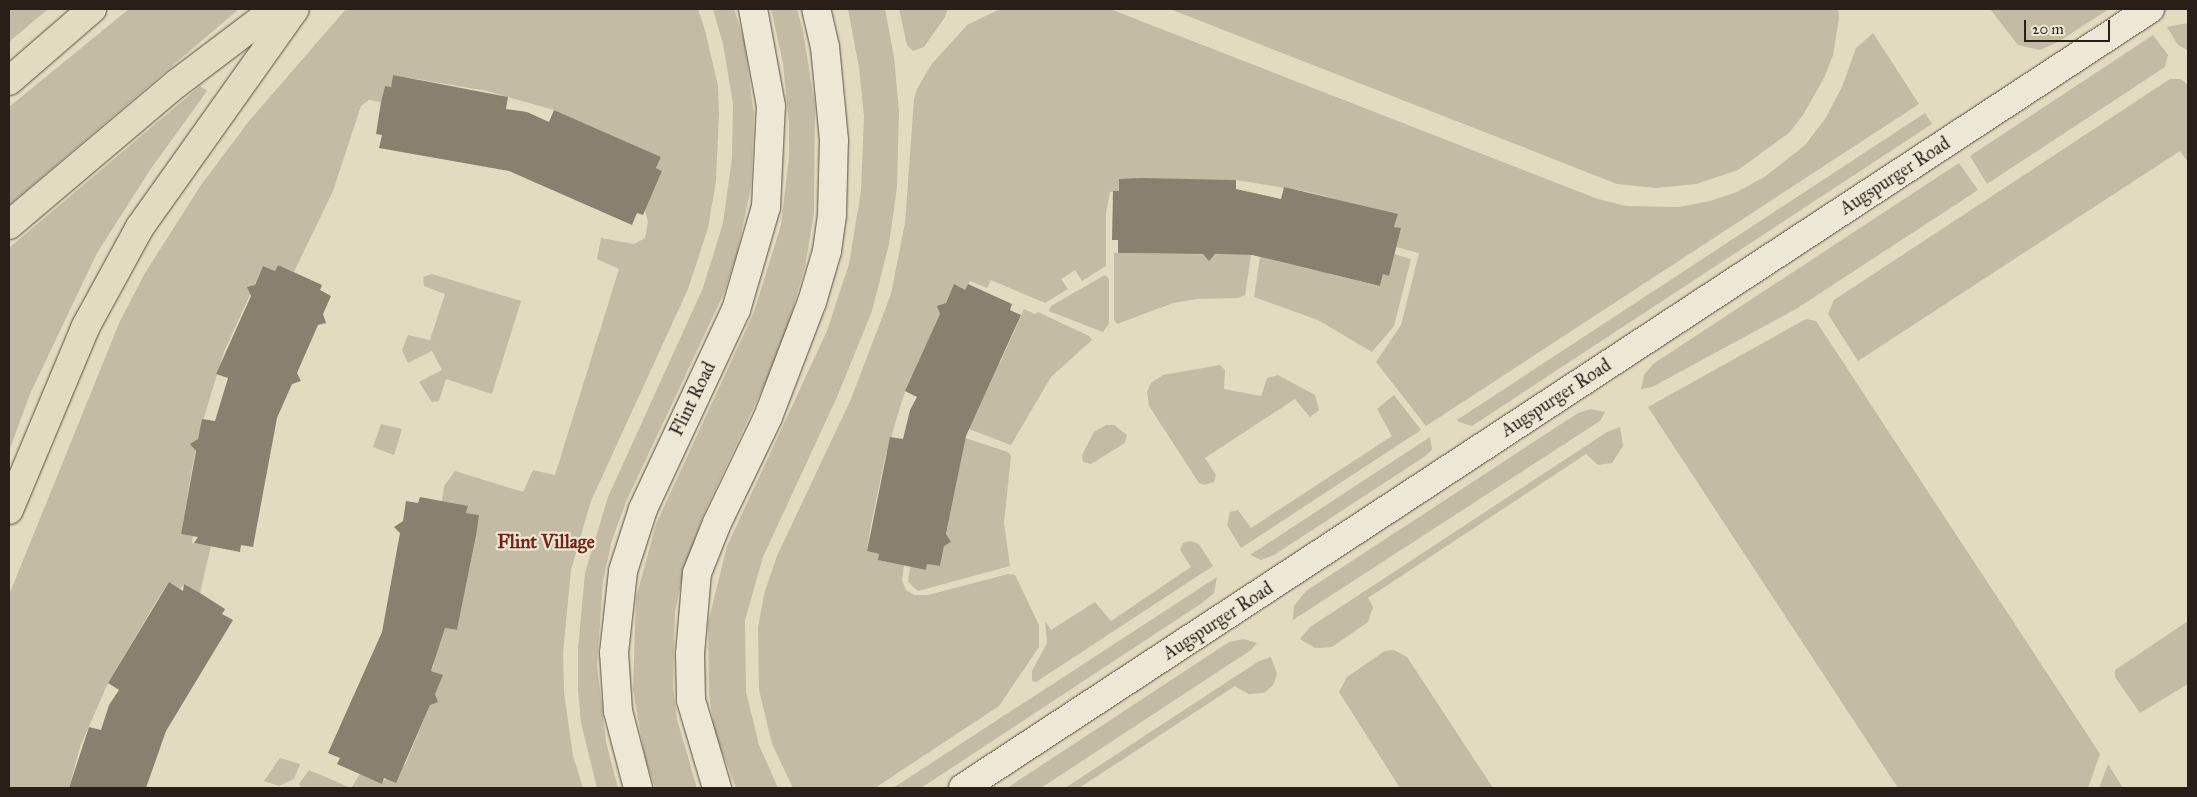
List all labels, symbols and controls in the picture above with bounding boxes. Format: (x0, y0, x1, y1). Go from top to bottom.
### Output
scale bar (2027, 10, 2113, 42)
text: 20 m (2032, 20, 2064, 38)
street label: Augspurger Road (1836, 132, 1954, 220)
street label: Augspurger Road (1497, 354, 1615, 442)
street label: Flint Road (666, 358, 720, 440)
district label: Flint Village (497, 531, 595, 553)
street label: Augspurger Road (1159, 577, 1277, 665)

